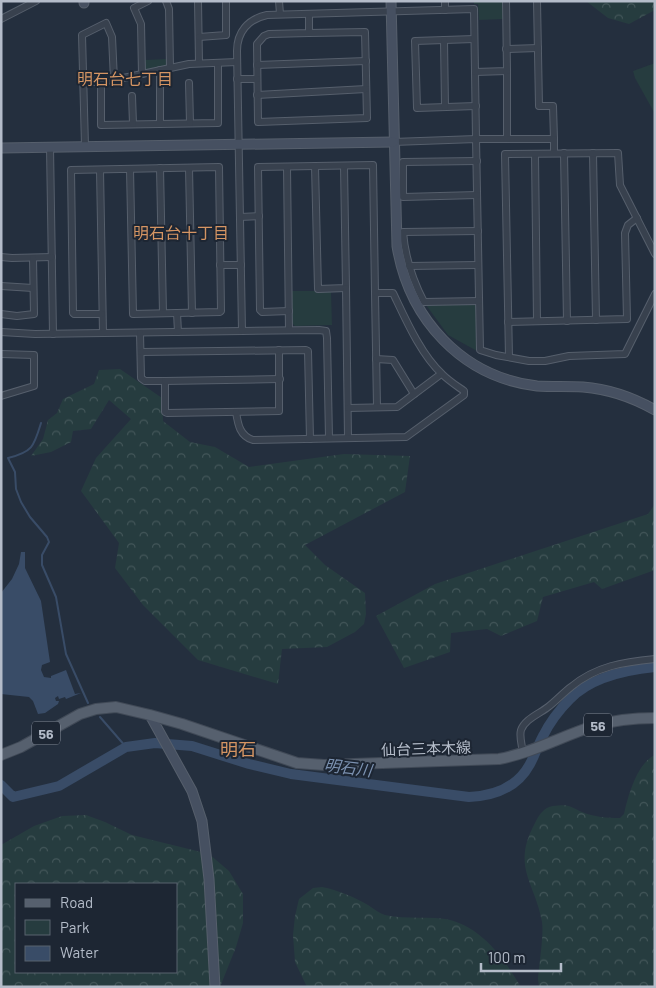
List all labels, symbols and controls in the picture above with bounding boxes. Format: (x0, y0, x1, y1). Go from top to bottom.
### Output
district label: 明石台七丁目 (77, 69, 173, 88)
district label: 明石台十丁目 (133, 223, 229, 242)
road number: 56 (584, 714, 612, 736)
road number: 56 (32, 721, 60, 744)
street label: 仙台三本木線 (381, 737, 471, 759)
district label: 明石 (220, 738, 256, 760)
water label: 明石川 (323, 755, 375, 780)
legend (15, 883, 178, 973)
text: Road (60, 893, 93, 911)
text: Park (60, 918, 90, 936)
scale bar (481, 940, 561, 972)
text: Water (60, 943, 99, 961)
text: 100 m (488, 948, 526, 966)

